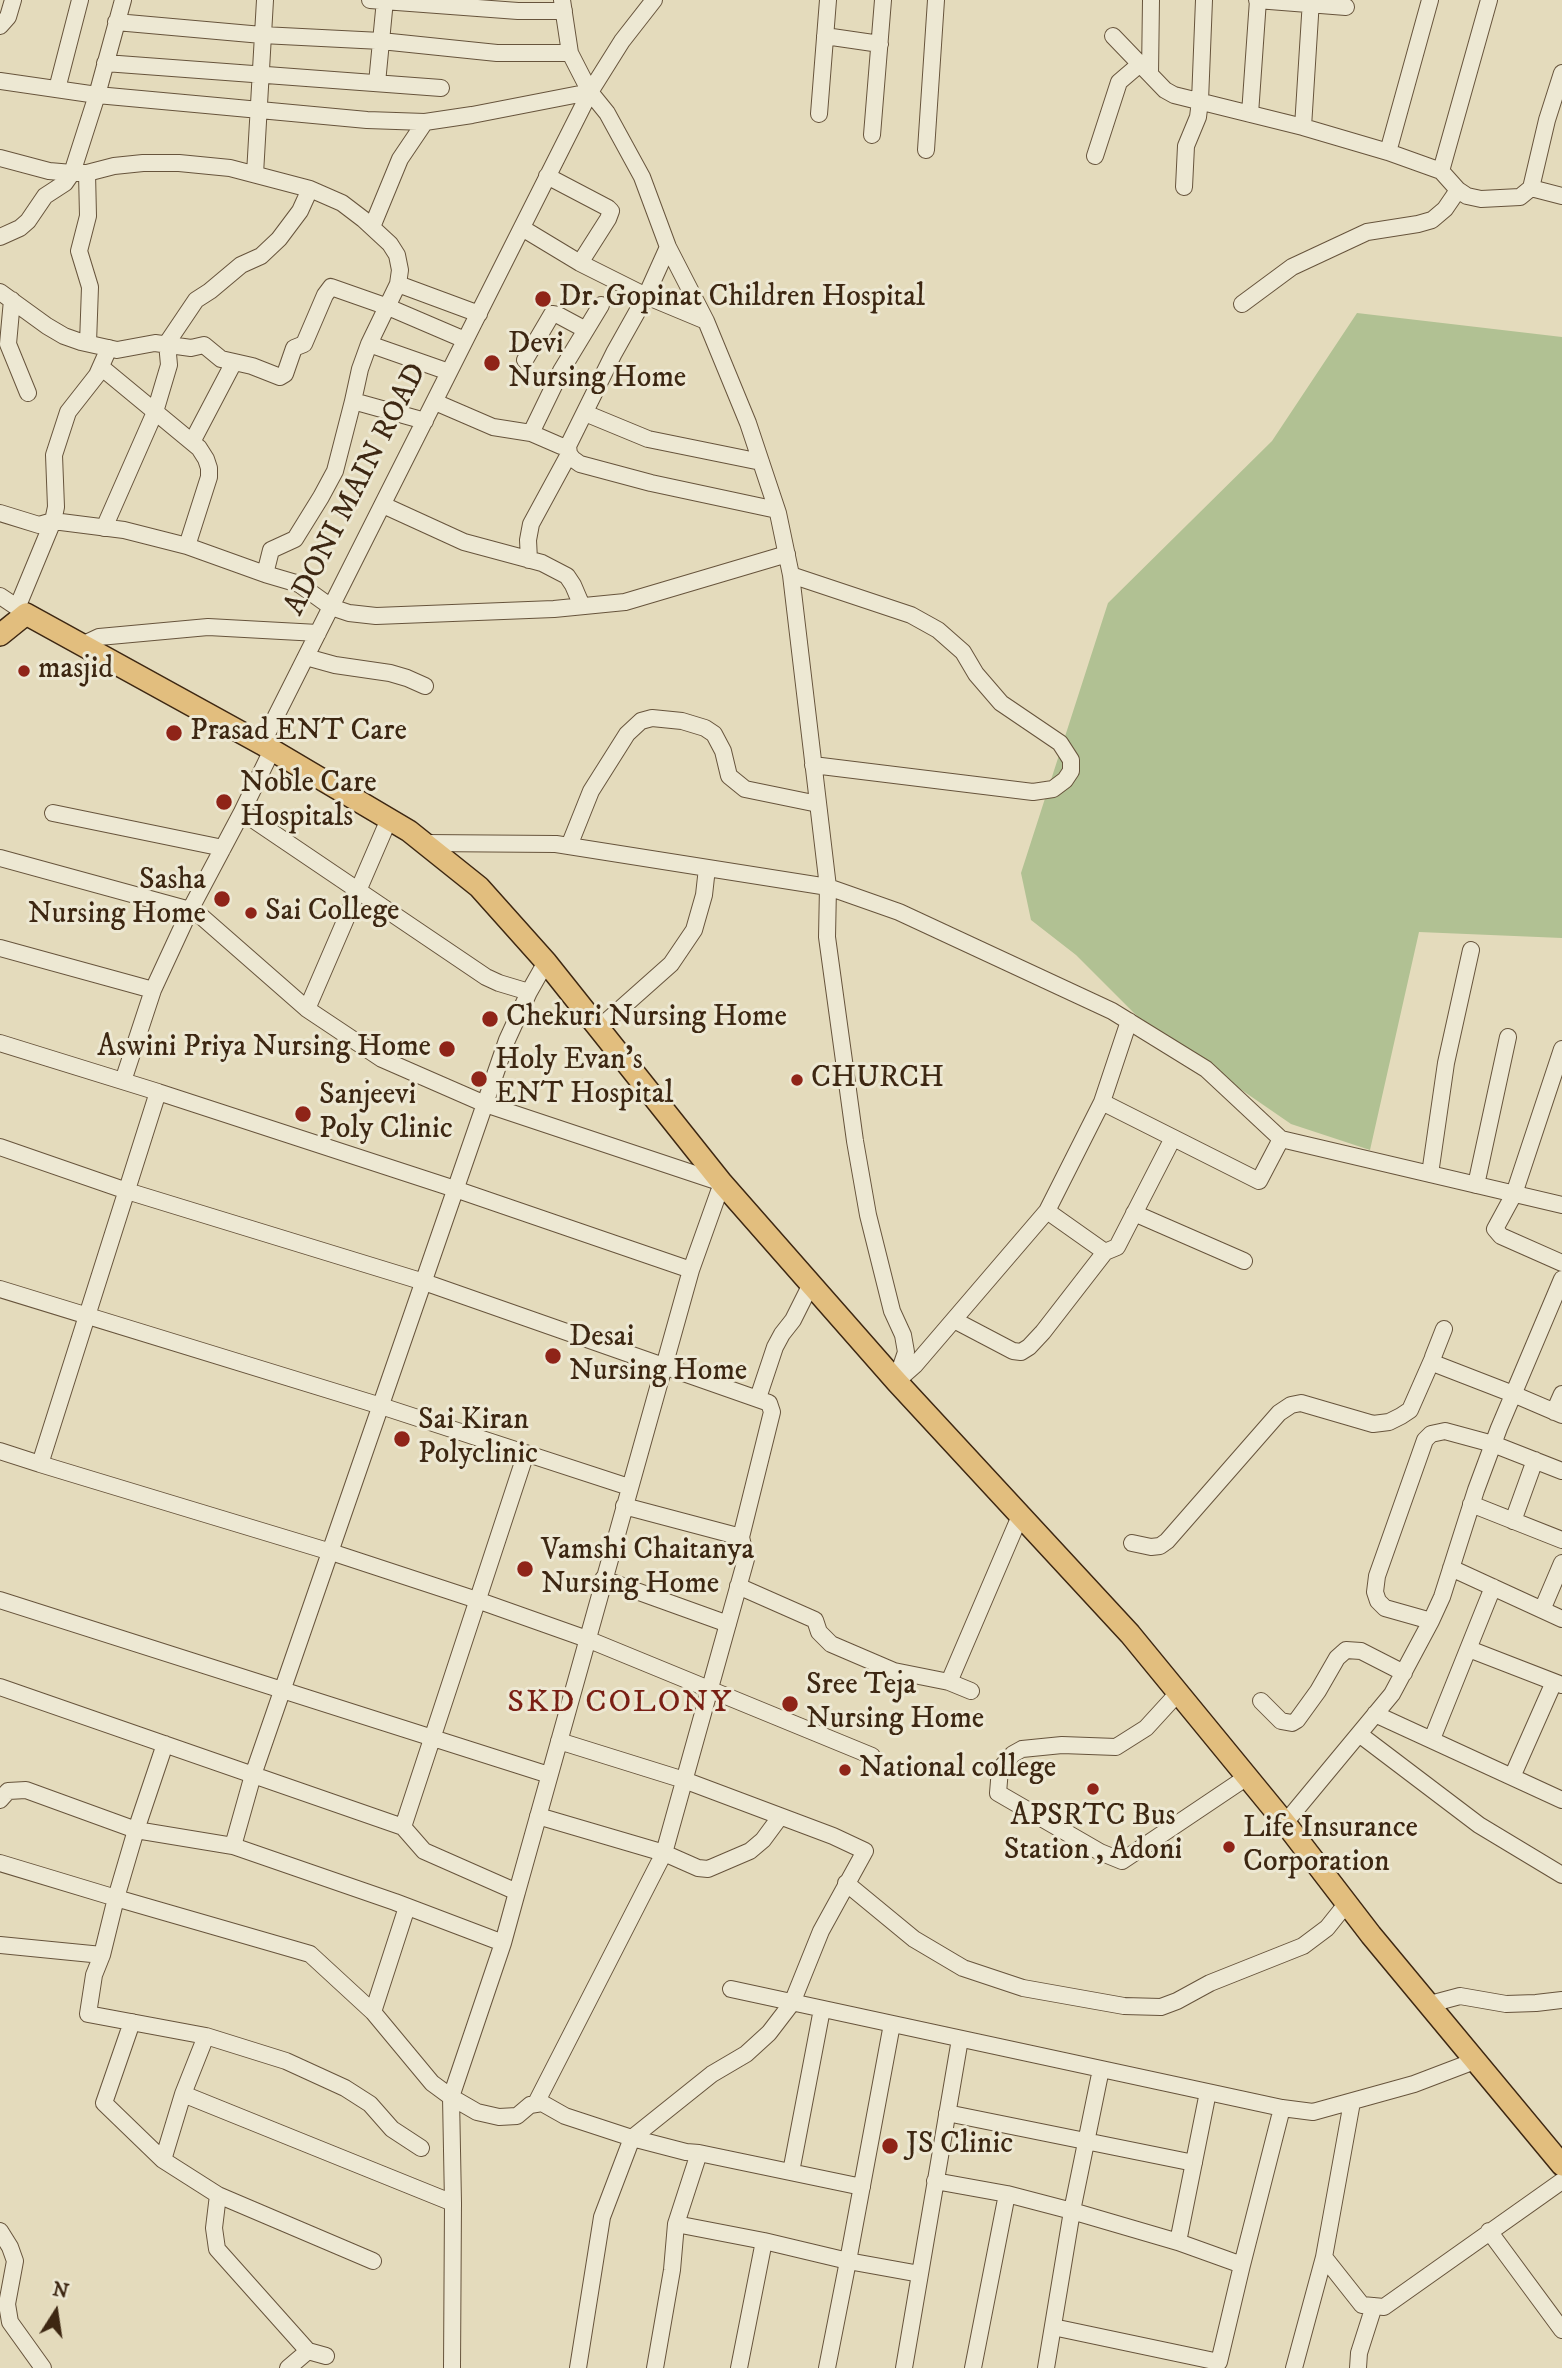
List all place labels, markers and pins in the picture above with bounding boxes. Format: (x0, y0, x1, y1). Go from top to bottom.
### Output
place label: Dr. Gopinat Children Hospital (559, 281, 925, 317)
marker: Dr. Gopinat Children Hospital (533, 289, 553, 309)
place label: Devi Nursing Home (508, 328, 686, 398)
marker: Devi Nursing Home (482, 353, 502, 373)
place label: masjid (38, 653, 113, 689)
marker: masjid (16, 663, 32, 679)
place label: Prasad ENT Care (190, 715, 407, 751)
marker: Prasad ENT Care (164, 723, 184, 743)
place label: Noble Care Hospitals (240, 767, 377, 838)
marker: Noble Care Hospitals (214, 792, 234, 812)
place label: Sasha Nursing Home (28, 864, 206, 934)
marker: Sasha Nursing Home (212, 889, 232, 909)
place label: Sai College (265, 895, 399, 931)
marker: Sai College (243, 905, 259, 921)
place label: Chekuri Nursing Home (506, 1001, 787, 1037)
marker: Chekuri Nursing Home (480, 1009, 500, 1029)
place label: Aswini Priya Nursing Home (97, 1031, 431, 1067)
marker: Aswini Priya Nursing Home (437, 1039, 457, 1059)
place label: Holy Evan's ENT Hospital (495, 1044, 673, 1114)
place label: CHURCH (811, 1062, 944, 1098)
marker: Holy Evan's ENT Hospital (469, 1069, 489, 1089)
marker: CHURCH (789, 1072, 805, 1088)
place label: Sanjeevi Poly Clinic (319, 1079, 453, 1150)
marker: Sanjeevi Poly Clinic (293, 1104, 313, 1124)
place label: Desai Nursing Home (569, 1321, 747, 1392)
marker: Desai Nursing Home (543, 1346, 563, 1366)
place label: Sai Kiran Polyclinic (418, 1404, 538, 1474)
marker: Sai Kiran Polyclinic (392, 1429, 412, 1449)
place label: Vamshi Chaitanya Nursing Home (541, 1534, 754, 1604)
marker: Vamshi Chaitanya Nursing Home (515, 1559, 535, 1579)
place label: Sree Teja Nursing Home (806, 1669, 984, 1740)
marker: Sree Teja Nursing Home (780, 1694, 800, 1714)
place label: National college (859, 1752, 1056, 1788)
marker: National college (837, 1762, 853, 1778)
marker: APSRTC Bus Station , Adoni (1085, 1781, 1101, 1797)
place label: APSRTC Bus Station , Adoni (1004, 1800, 1182, 1870)
place label: Life Insurance Corporation (1243, 1812, 1418, 1882)
marker: Life Insurance Corporation (1221, 1839, 1237, 1855)
place label: JS Clinic (906, 2128, 1013, 2164)
marker: JS Clinic (880, 2136, 900, 2156)

